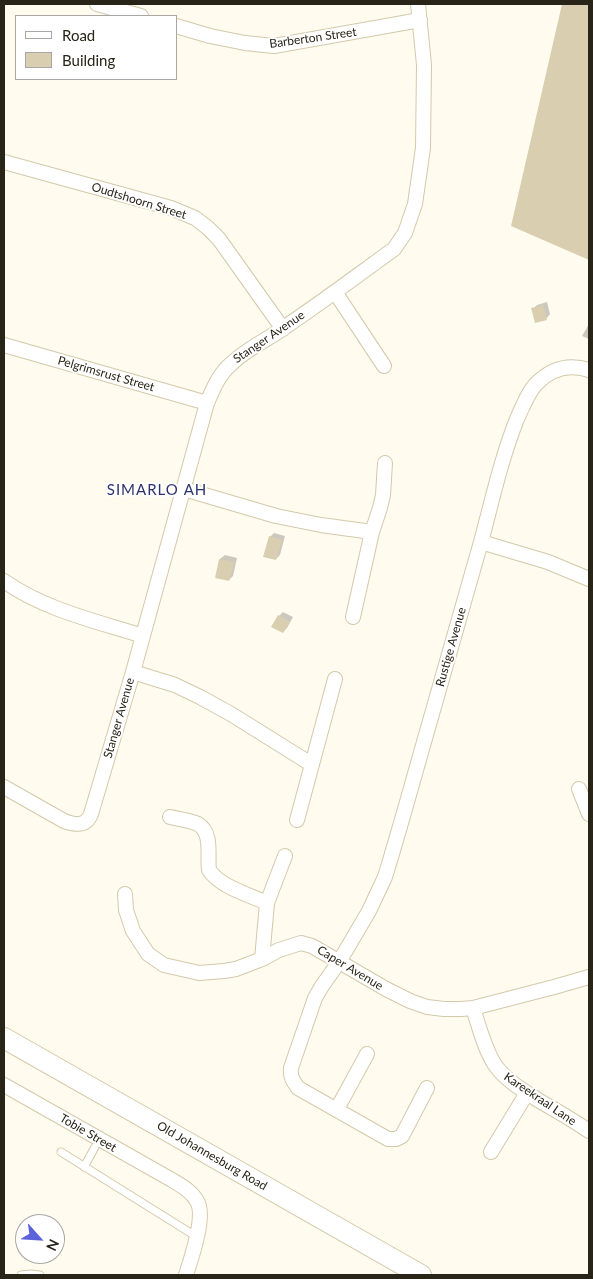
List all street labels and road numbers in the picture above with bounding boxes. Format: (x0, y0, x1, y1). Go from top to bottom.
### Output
street label: Barberton Street (268, 25, 358, 51)
street label: Oudtshoorn Street (90, 180, 188, 222)
street label: Stanger Avenue (231, 308, 307, 366)
street label: Pelgrimsrust Street (56, 353, 156, 395)
street label: Rustige Avenue (433, 606, 469, 688)
street label: Stanger Avenue (101, 676, 137, 760)
street label: Caper Avenue (314, 943, 386, 993)
street label: Kareekraal Lane (501, 1070, 579, 1128)
street label: Tobie Street (57, 1111, 119, 1155)
street label: Old Johannesburg Road (154, 1119, 270, 1193)

